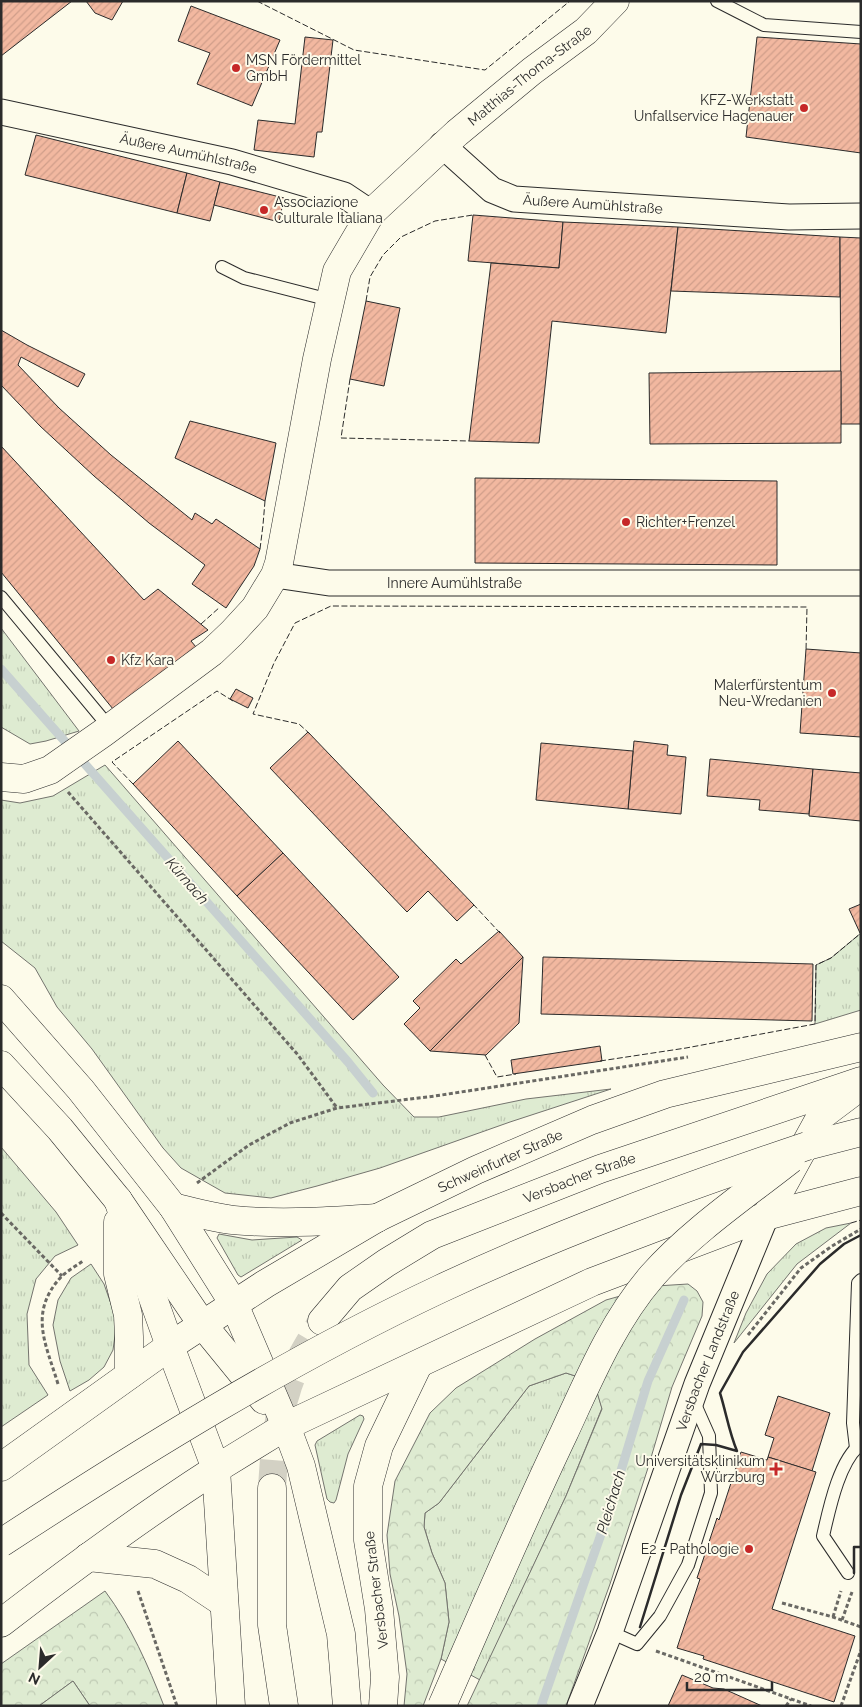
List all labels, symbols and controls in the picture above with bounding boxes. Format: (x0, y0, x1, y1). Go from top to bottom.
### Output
street label: Matthias-Thoma-Straße (464, 22, 595, 129)
place label: MSN Fördermittel GmbH (246, 52, 361, 84)
marker: MSN Fördermittel GmbH (230, 62, 242, 74)
place label: KFZ-Werkstatt Unfallservice Hagenauer (634, 92, 794, 124)
marker: KFZ-Werkstatt Unfallservice Hagenauer (798, 102, 810, 114)
street label: Äußere Aumühlstraße (118, 128, 259, 177)
street label: Äußere Aumühlstraße (522, 190, 663, 217)
place label: Associazione Culturale Italiana (274, 194, 383, 226)
marker: Associazione Culturale Italiana (258, 204, 270, 216)
place label: Richter+Frenzel (636, 514, 735, 530)
marker: Richter+Frenzel (620, 516, 632, 528)
street label: Innere Aumühlstraße (387, 575, 522, 591)
place label: Kfz Kara (121, 652, 174, 668)
marker: Kfz Kara (105, 654, 117, 666)
place label: Malerfürstentum Neu-Wredanien (714, 677, 822, 709)
marker: Malerfürstentum Neu-Wredanien (826, 687, 838, 699)
water label: Kürnach (162, 854, 212, 908)
street label: Schweinfurter Straße (435, 1126, 565, 1196)
street label: Versbacher Straße (521, 1150, 637, 1206)
street label: Versbacher Landstraße (673, 1288, 742, 1433)
place label: Universitätsklinikum Würzburg (635, 1453, 765, 1485)
marker: Universitätsklinikum Würzburg (769, 1462, 783, 1476)
water label: Pleichach (593, 1468, 629, 1536)
street label: Versbacher Straße (361, 1530, 391, 1650)
place label: E2 - Pathologie (641, 1541, 739, 1557)
marker: E2 - Pathologie (743, 1543, 755, 1555)
north arrow (15, 1642, 65, 1692)
scale bar (687, 1660, 772, 1692)
text: 20 m (694, 1668, 729, 1686)
text: N (26, 1669, 43, 1688)

